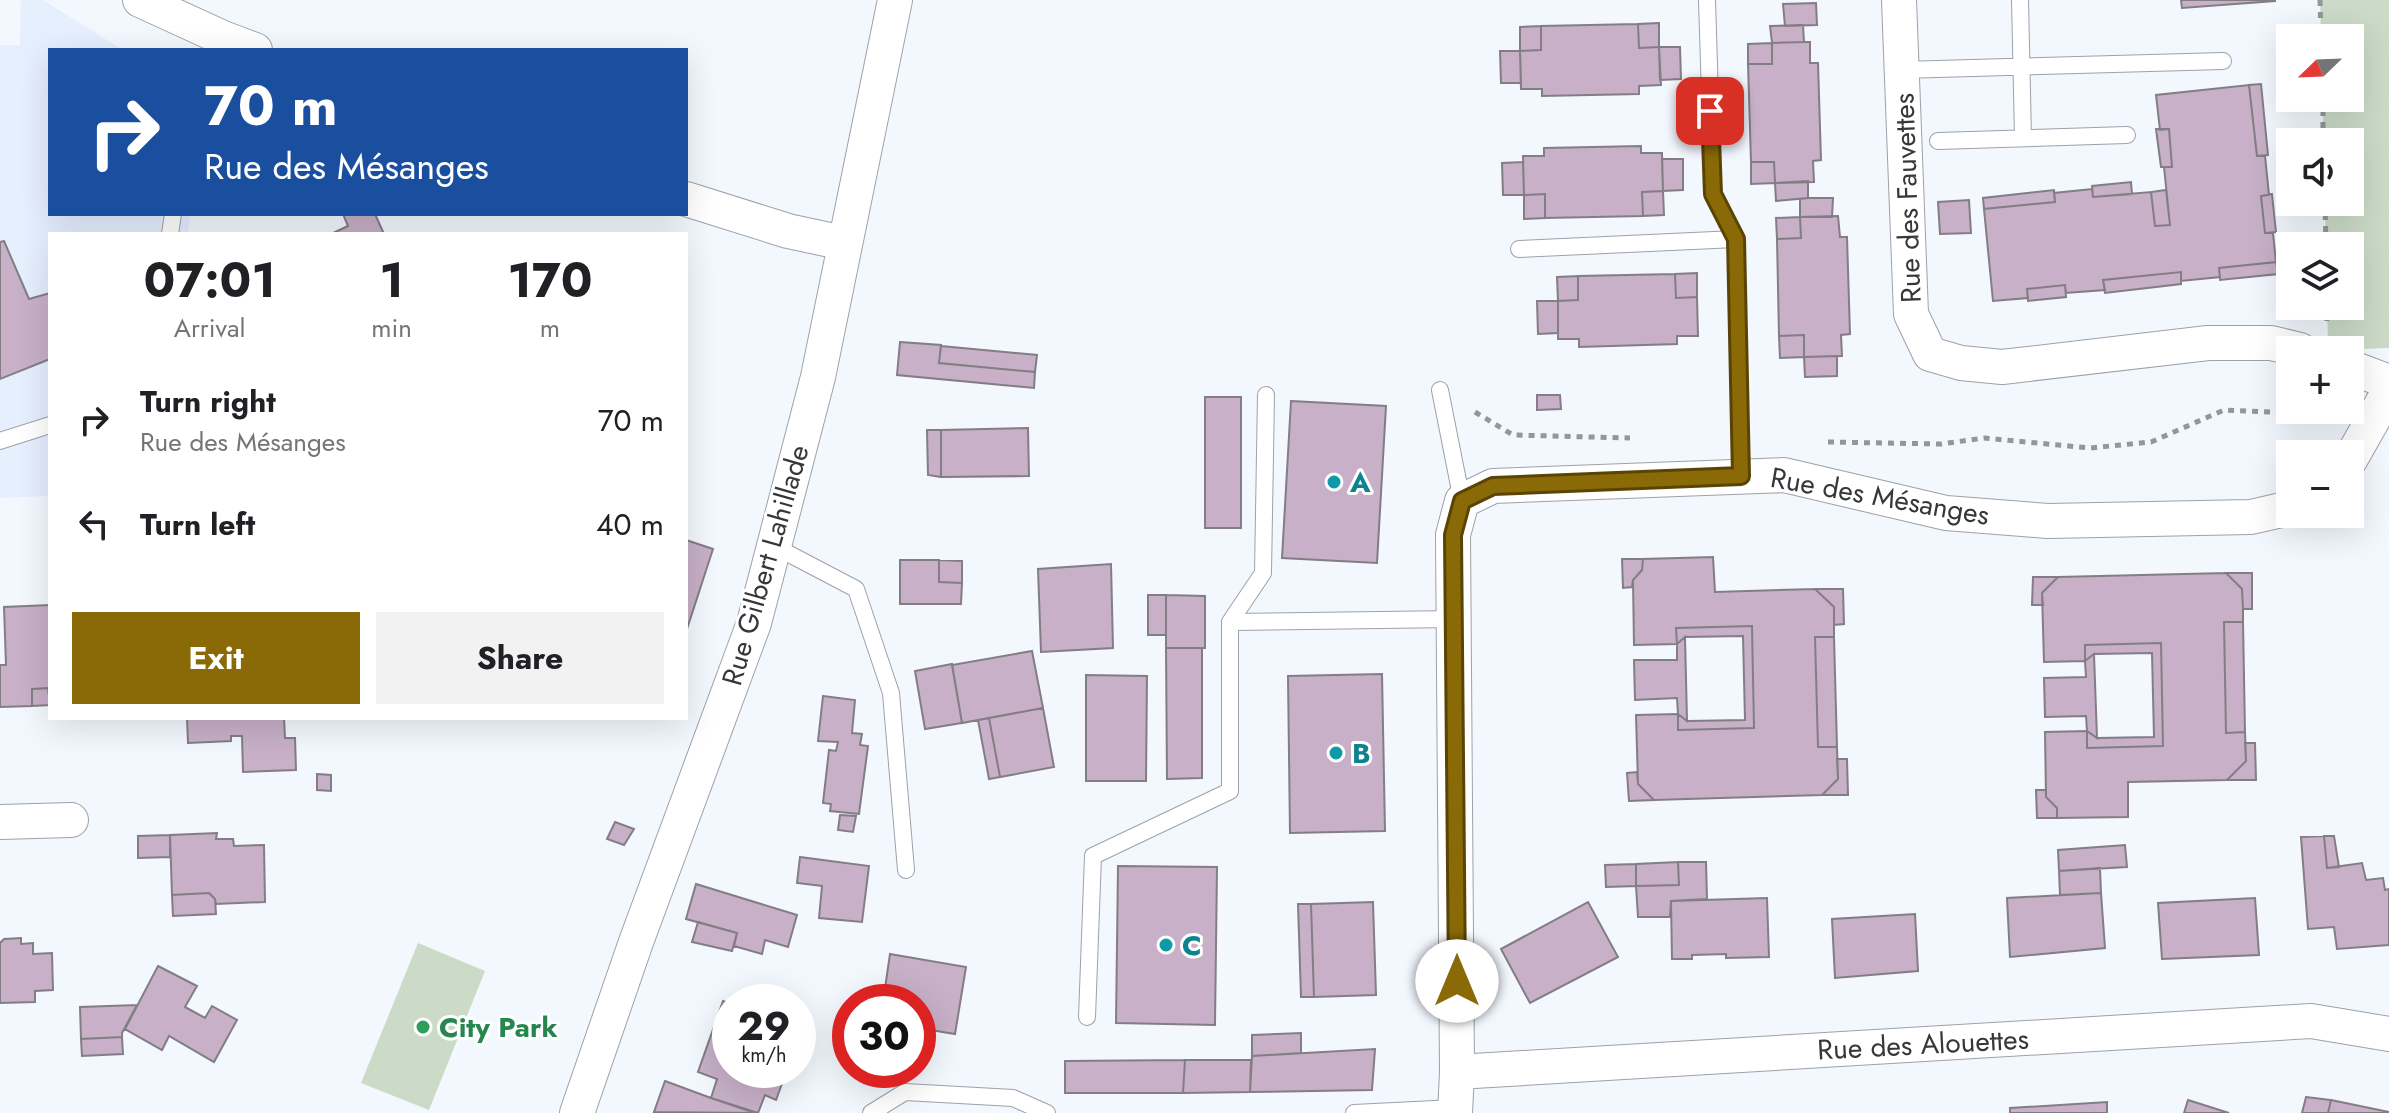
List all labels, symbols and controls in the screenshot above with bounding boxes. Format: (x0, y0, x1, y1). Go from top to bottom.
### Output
north arrow (2276, 24, 2364, 112)
map controls (2276, 24, 2364, 528)
text: 70 m (204, 65, 338, 146)
pin (1676, 77, 1744, 145)
icon: right (72, 80, 176, 184)
icon: arrive (1688, 89, 1732, 133)
street label: Rue des Fauvettes (1883, 92, 1932, 304)
button: sound (2276, 128, 2364, 216)
text: Rue des Mésanges (204, 140, 489, 192)
button: layers (2276, 232, 2364, 320)
text: 07:01 (143, 246, 276, 315)
text: 1 (379, 246, 404, 315)
text: 170 (507, 246, 593, 315)
text: Arrival (174, 309, 245, 347)
text: min (371, 309, 412, 347)
text: m (540, 309, 560, 347)
button: + (2276, 336, 2364, 424)
text: Turn right (140, 380, 276, 423)
icon: right (72, 398, 116, 442)
text: 70 m (598, 399, 664, 442)
text: Rue des Mésanges (140, 423, 346, 461)
street label: Rue Gilbert Lahillade (712, 440, 819, 690)
button: − (2276, 440, 2364, 528)
street label: Rue des Mésanges (1767, 457, 1993, 536)
place label: A (1349, 462, 1371, 503)
marker: A (1325, 473, 1343, 491)
icon: left (72, 502, 116, 546)
text: Turn left (140, 503, 255, 546)
text: 40 m (596, 503, 664, 546)
button: Exit (72, 612, 360, 704)
button: Share (376, 612, 664, 704)
place label: B (1352, 733, 1371, 774)
marker: B (1327, 744, 1345, 762)
place label: C (1182, 925, 1202, 966)
marker: C (1157, 936, 1175, 954)
position arrow (1415, 939, 1499, 1023)
speed limit sign: 30 (832, 984, 936, 1088)
text: 29 (738, 997, 791, 1055)
place label: City Park (439, 1007, 558, 1048)
marker: City Park (414, 1018, 432, 1036)
street label: Rue des Alouettes (1816, 1018, 2030, 1071)
text: km/h (741, 1041, 787, 1070)

